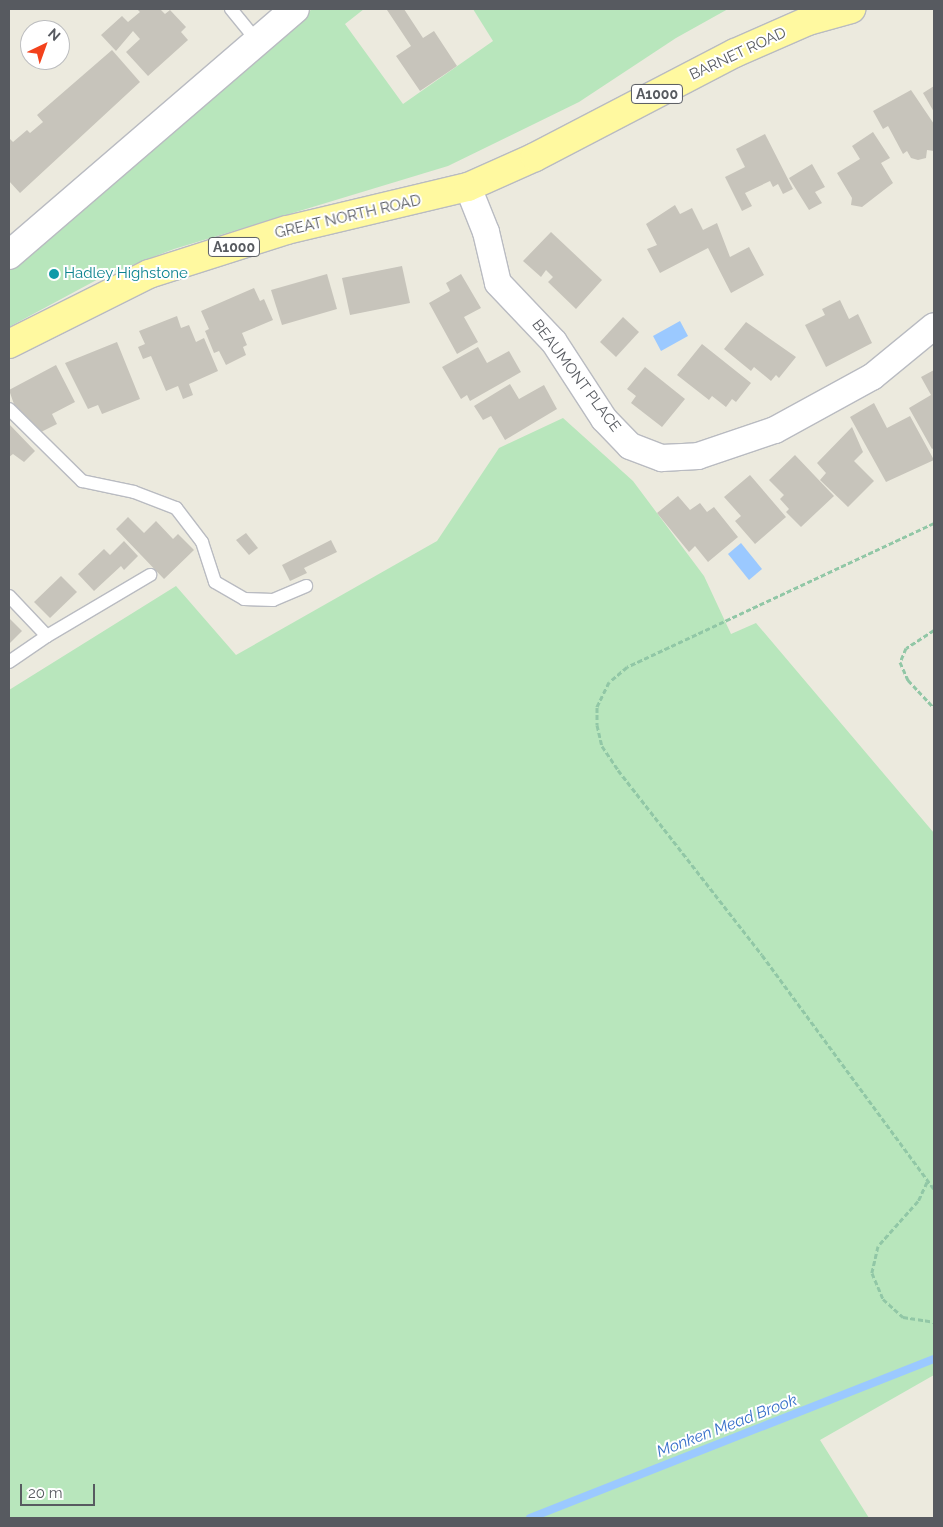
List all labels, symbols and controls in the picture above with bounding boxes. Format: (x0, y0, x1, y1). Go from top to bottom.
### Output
north arrow (20, 20, 70, 70)
street label: BARNET ROAD (687, 24, 789, 84)
text: N (45, 25, 64, 44)
road number: A1000 (631, 82, 683, 106)
street label: GREAT NORTH ROAD (273, 191, 423, 243)
road number: A1000 (208, 236, 260, 258)
place label: Hadley Highstone (64, 265, 188, 283)
marker: Hadley Highstone (48, 268, 60, 280)
street label: BEAUMONT PLACE (528, 316, 624, 436)
water label: Monken Mead Brook (654, 1390, 800, 1462)
scale bar (22, 1474, 98, 1506)
text: 20 m (28, 1484, 63, 1502)

